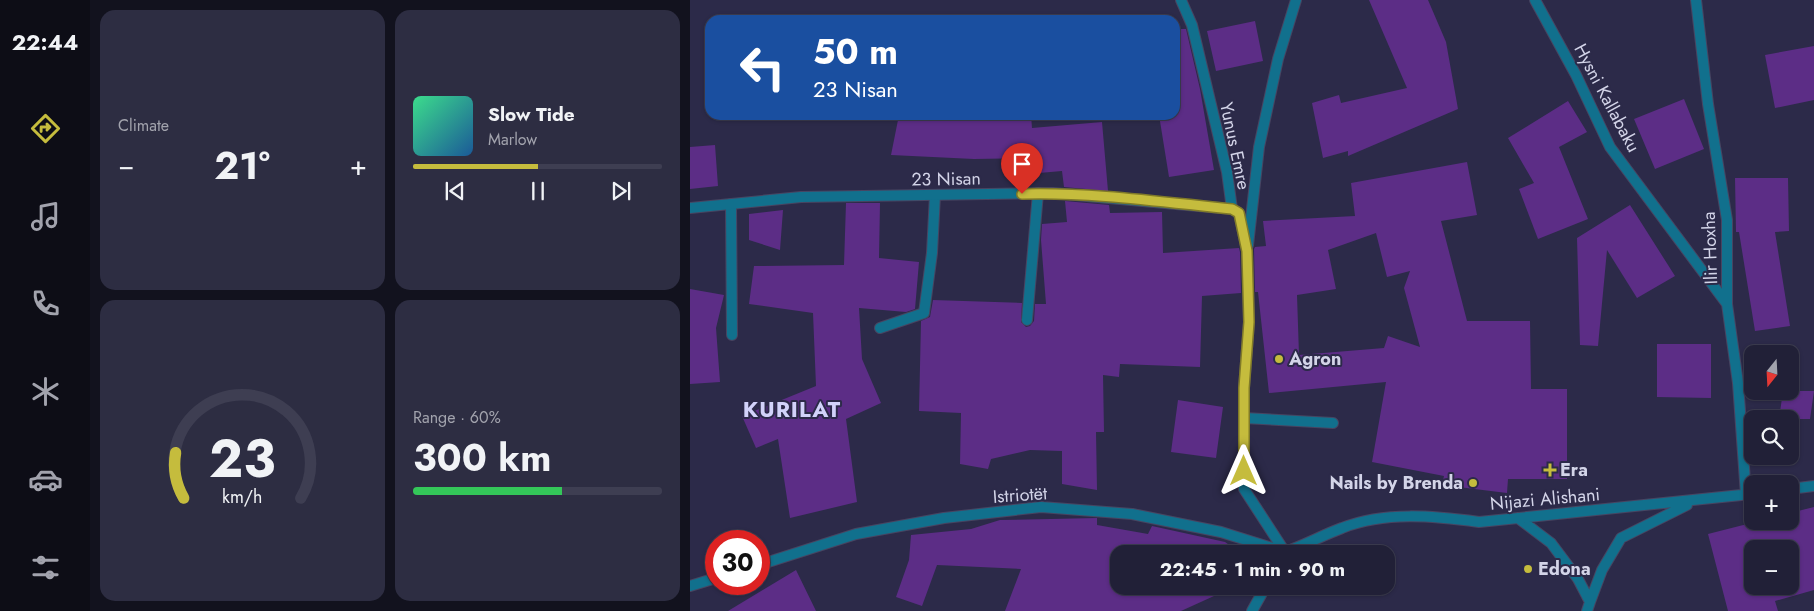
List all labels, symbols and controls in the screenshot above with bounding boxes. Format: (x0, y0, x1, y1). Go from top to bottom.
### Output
text: 22:44 (12, 26, 78, 58)
text: 50 m (813, 27, 898, 77)
icon: left (730, 35, 795, 100)
street label: Hysni Kallabaku (1567, 39, 1647, 157)
text: 23 Nisan (813, 73, 898, 105)
street label: Yunus Emre (1213, 100, 1257, 192)
text: Slow Tide (488, 101, 575, 128)
icon: directions (28, 111, 63, 146)
text: Climate (118, 114, 169, 137)
text: Marlow (488, 128, 537, 151)
text: 21° (214, 138, 270, 193)
pin (1001, 143, 1043, 194)
text: − (118, 145, 135, 186)
text: + (350, 145, 367, 186)
icon: arrive (1008, 150, 1036, 178)
street label: 23 Nisan (911, 165, 981, 193)
icon: previous (441, 177, 469, 205)
icon: pause (524, 177, 552, 205)
icon: next (607, 177, 635, 205)
icon: music (28, 199, 63, 234)
street label: Ilir Hoxha (1696, 211, 1724, 285)
icon: phone (28, 286, 63, 321)
north arrow (1744, 345, 1799, 400)
map controls (1744, 345, 1799, 595)
place label: Agron (1288, 346, 1341, 372)
marker: Agron (1273, 353, 1285, 365)
icon: climate (28, 374, 63, 409)
district label: KURILAT (743, 393, 841, 425)
text: Range · 60% (413, 406, 501, 429)
button: search (1744, 410, 1799, 465)
text: 23 (209, 421, 276, 497)
text: 300 km (413, 430, 551, 485)
position arrow (1217, 444, 1269, 496)
place label: Era (1560, 457, 1588, 483)
icon: car (28, 462, 63, 497)
marker: Era (1544, 464, 1556, 476)
place label: Nails by Brenda (1329, 470, 1463, 496)
button: + (1744, 475, 1799, 530)
marker: Nails by Brenda (1467, 477, 1479, 489)
street label: Istriotët (992, 480, 1049, 510)
street label: Nijazi Alishani (1489, 481, 1601, 517)
text: km/h (222, 484, 263, 510)
speed limit sign: 30 (705, 530, 770, 595)
button: − (1744, 540, 1799, 595)
icon: filters (28, 550, 63, 585)
text: 22:45 · 1 min · 90 m (1160, 556, 1345, 583)
place label: Edona (1538, 556, 1591, 582)
marker: Edona (1522, 563, 1534, 575)

